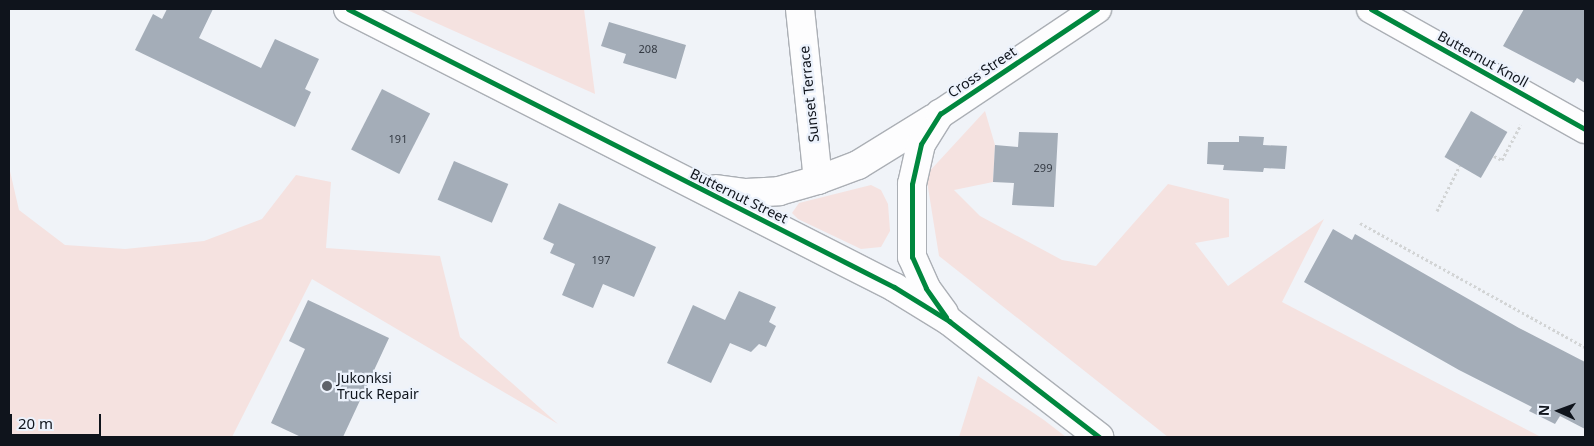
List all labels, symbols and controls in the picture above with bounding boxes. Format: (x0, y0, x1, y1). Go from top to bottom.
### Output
street label: Butternut Knoll (1435, 27, 1531, 91)
house number: 208 (639, 42, 657, 56)
street label: Cross Street (945, 43, 1019, 101)
street label: Sunset Terrace (796, 45, 822, 143)
house number: 191 (389, 132, 407, 146)
house number: 299 (1034, 161, 1052, 175)
street label: Butternut Street (687, 165, 791, 227)
house number: 197 (592, 253, 610, 267)
place label: Jukonksi Truck Repair (337, 370, 419, 402)
marker: Jukonksi Truck Repair (321, 380, 333, 392)
north arrow (1534, 386, 1584, 436)
scale bar (12, 404, 104, 436)
text: N (1534, 404, 1553, 416)
text: 20 m (18, 413, 53, 433)

